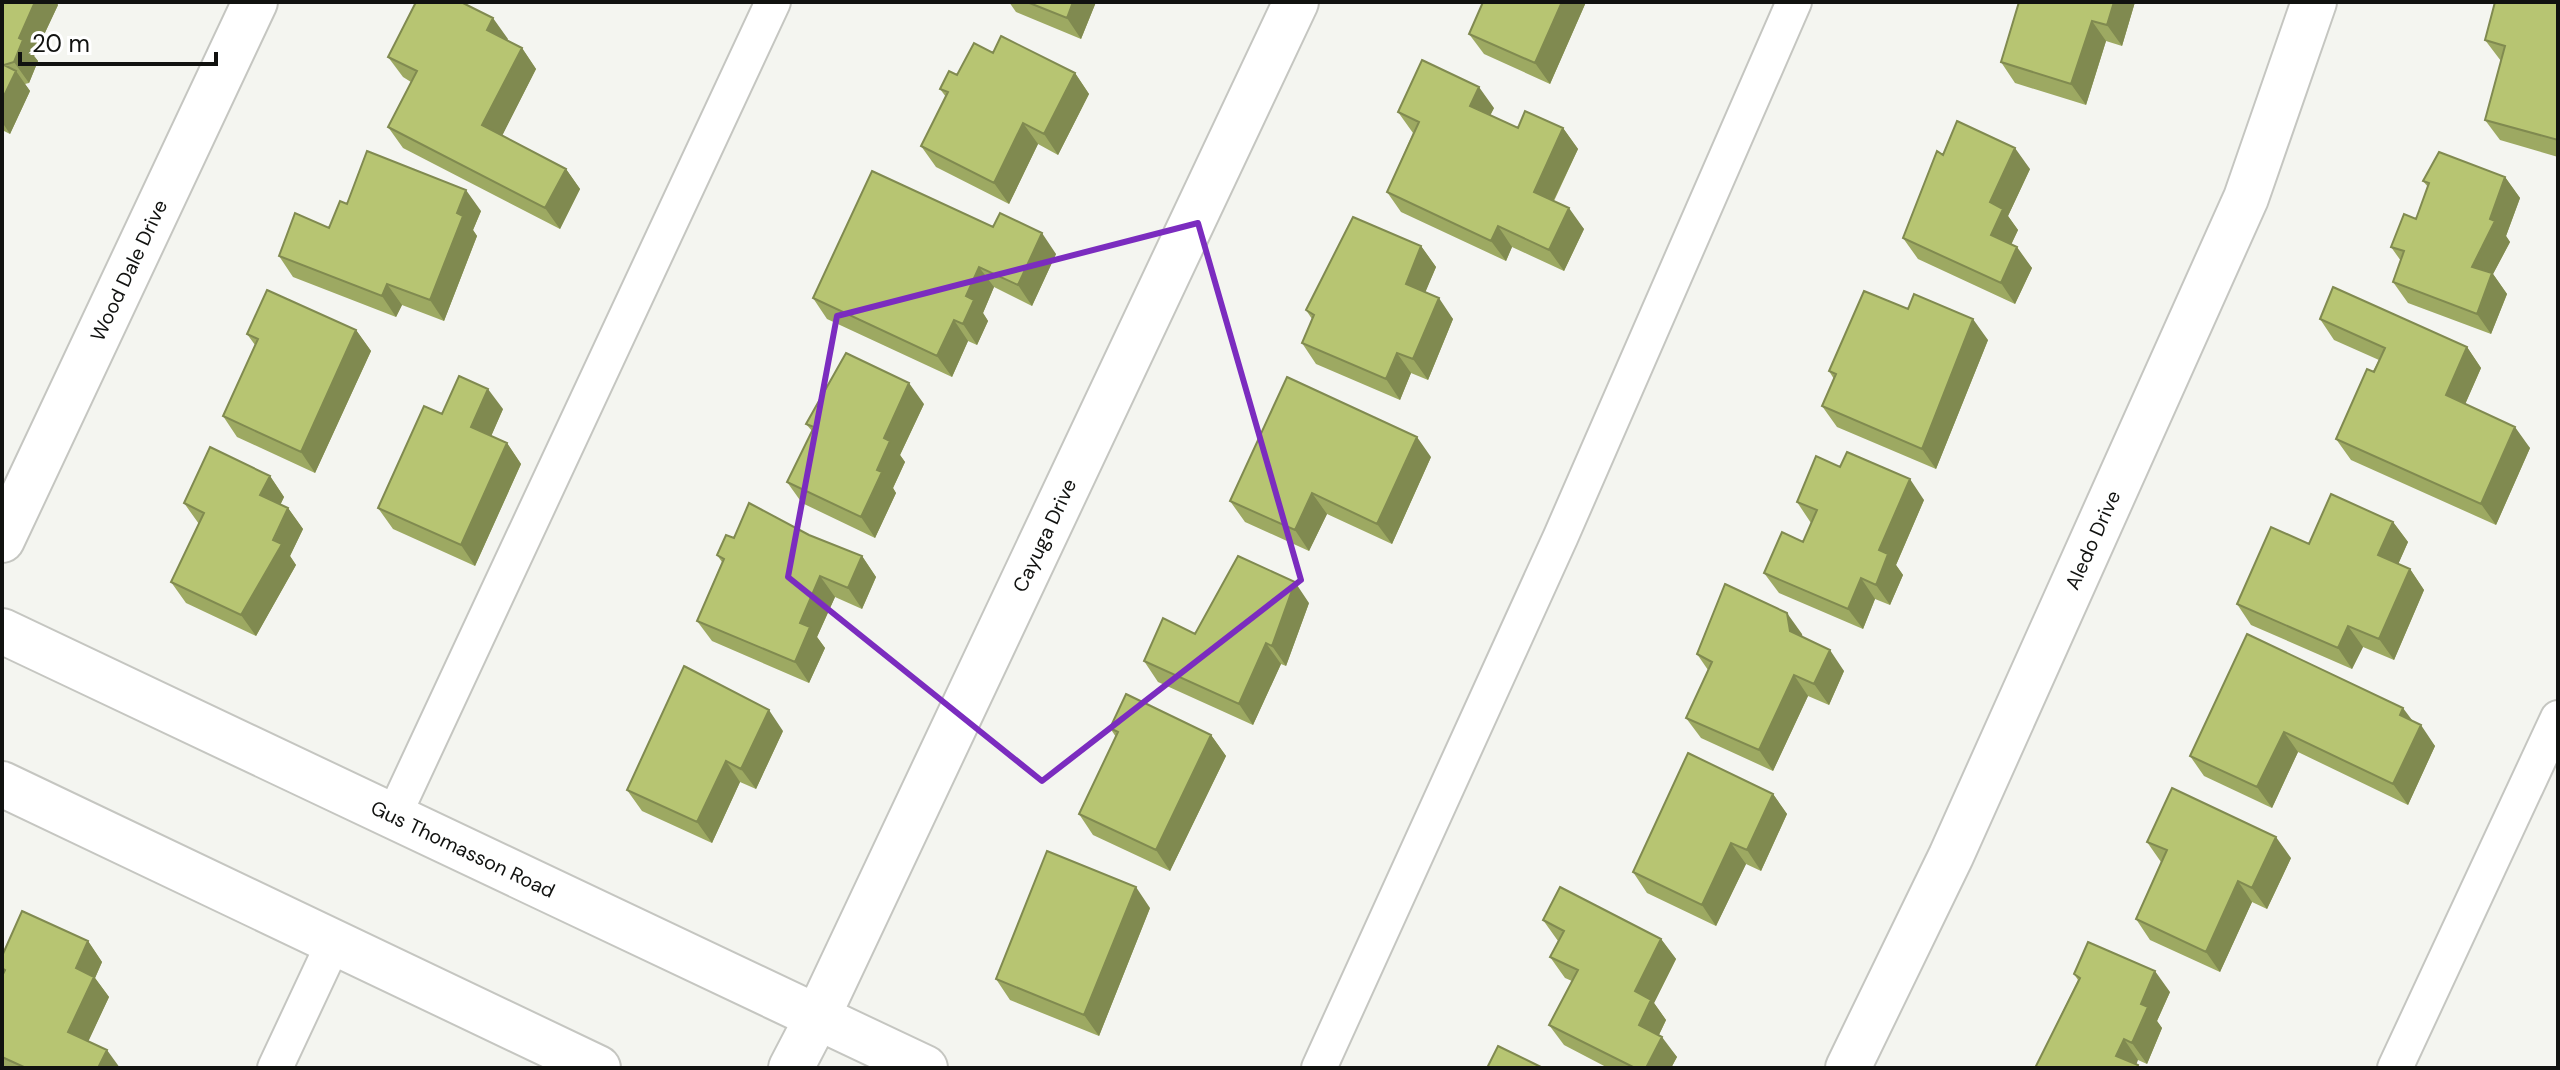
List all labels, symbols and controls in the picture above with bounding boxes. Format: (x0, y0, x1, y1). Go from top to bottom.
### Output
scale bar (20, 16, 216, 66)
text: 20 m (32, 28, 90, 59)
street label: Wood Dale Drive (84, 195, 173, 345)
street label: Cayuga Drive (1007, 474, 1082, 596)
street label: Aledo Drive (2059, 486, 2126, 594)
street label: Gus Thomasson Road (367, 795, 559, 904)

